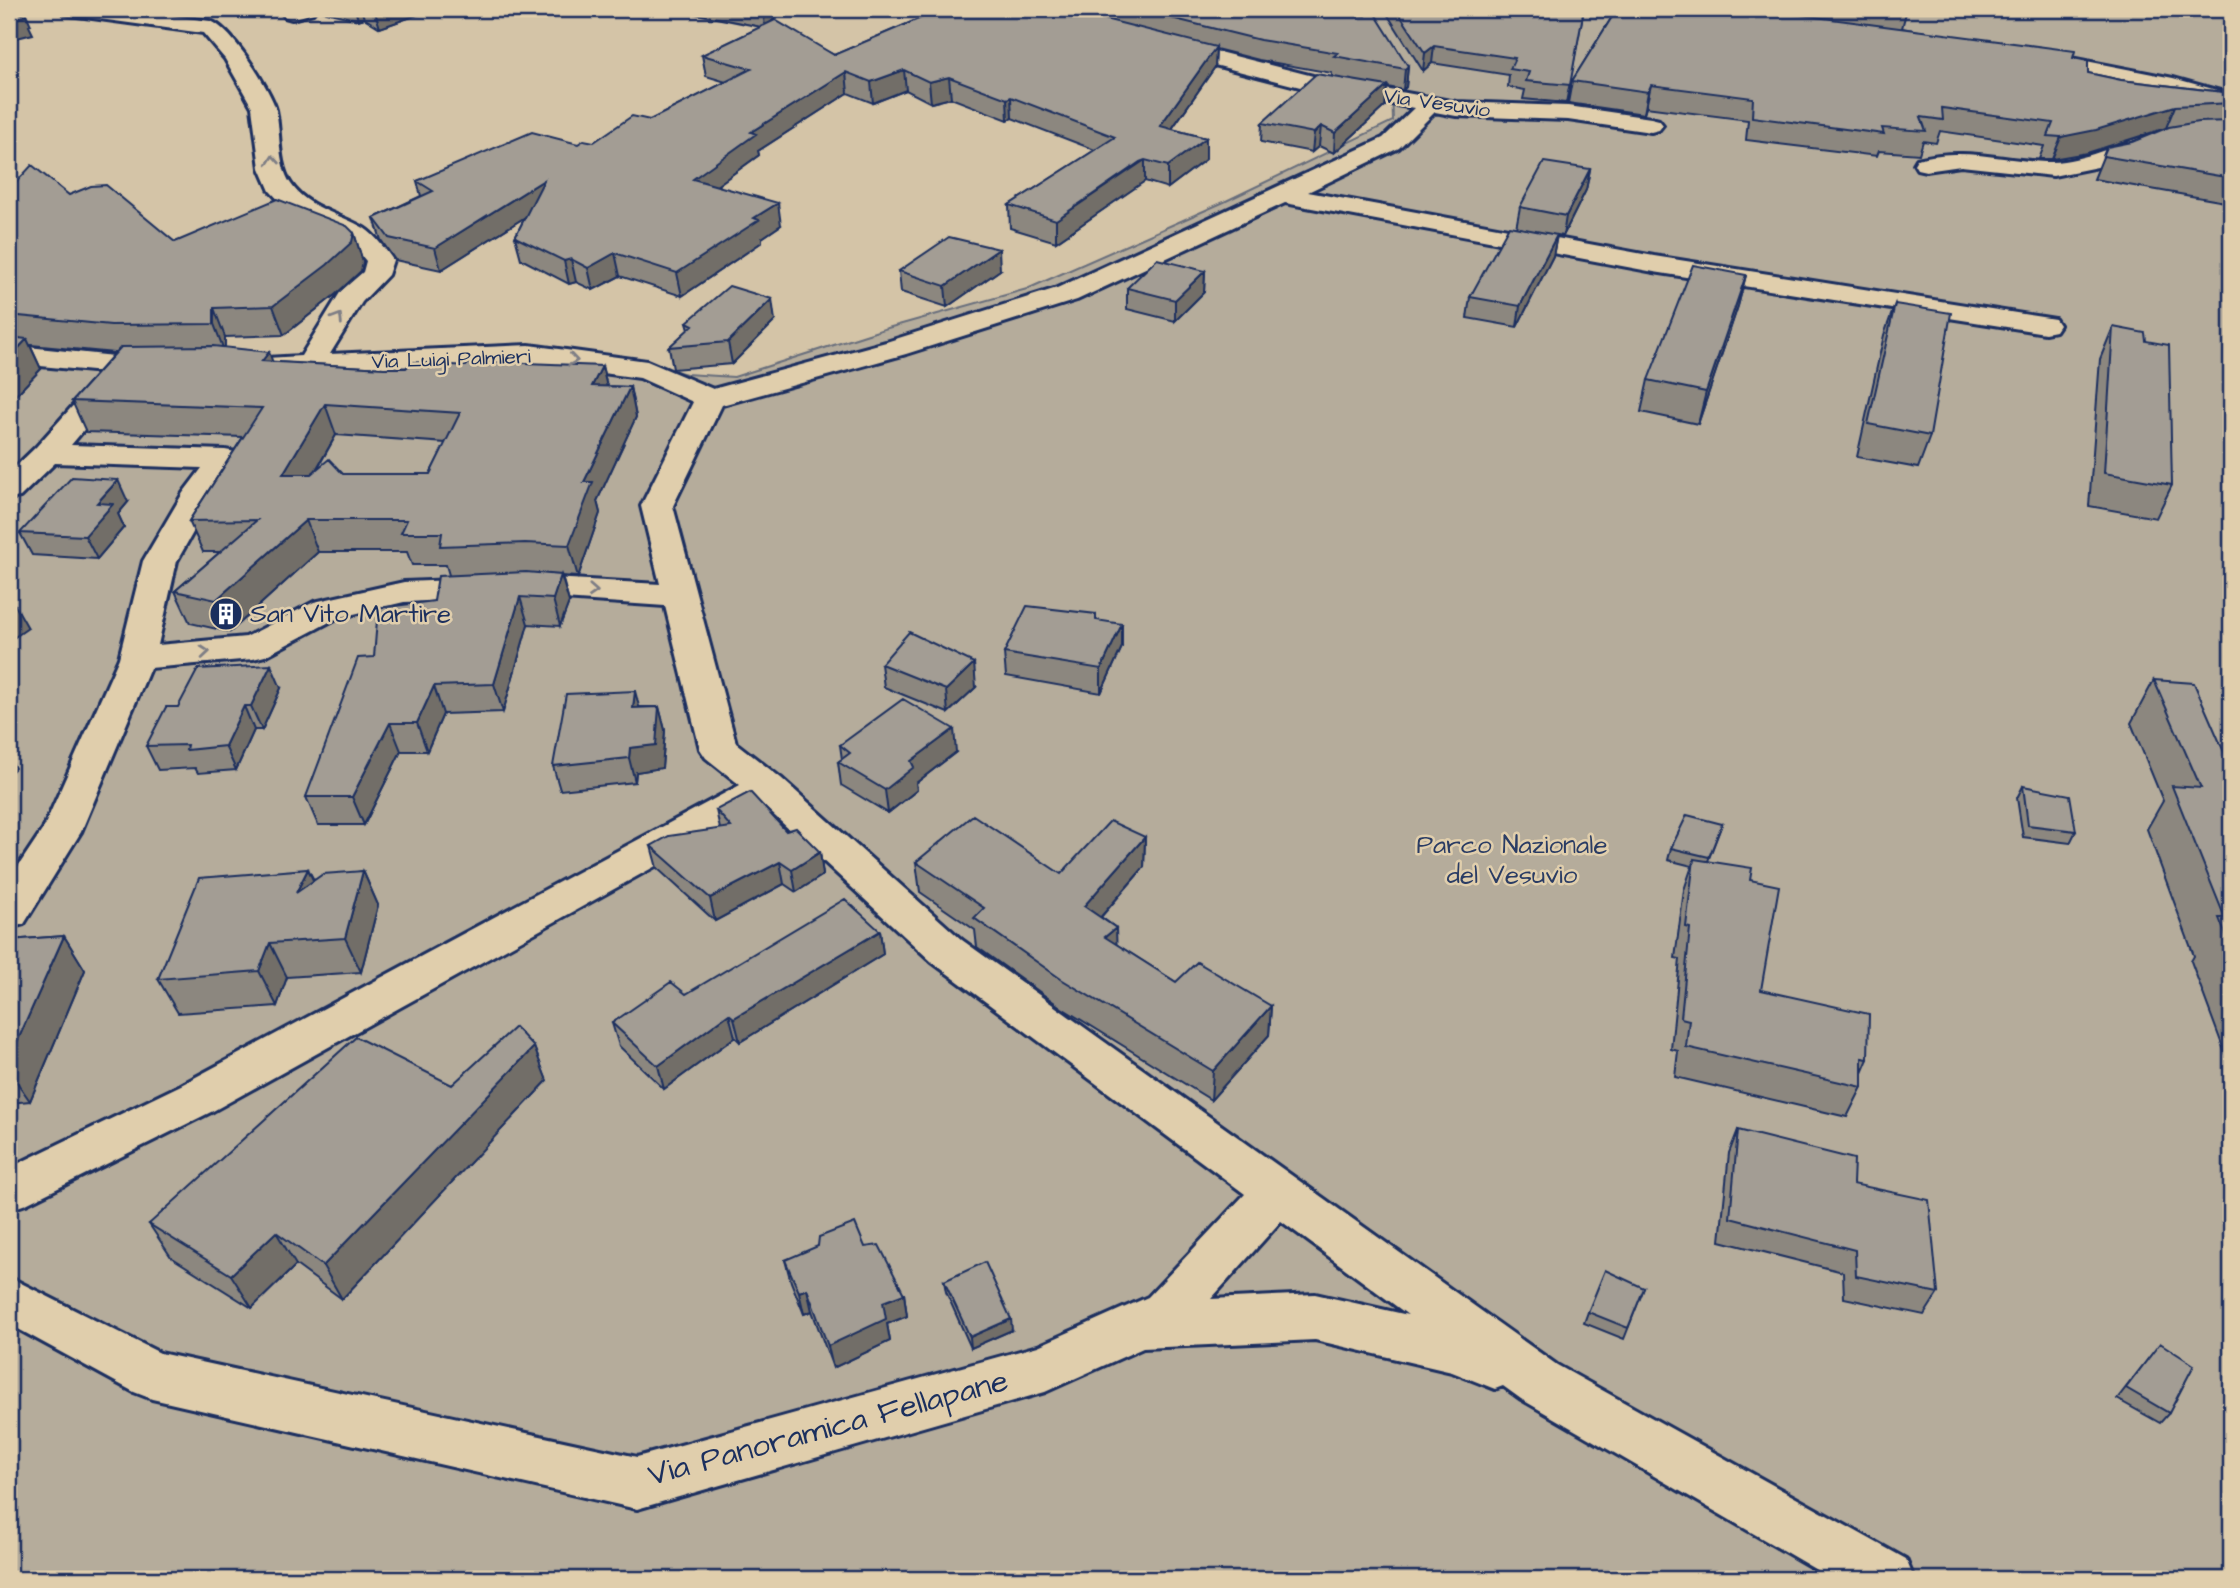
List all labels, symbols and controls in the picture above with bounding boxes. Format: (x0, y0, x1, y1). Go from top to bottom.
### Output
street label: Via Vesuvio (1382, 81, 1492, 125)
one-way arrow (265, 155, 280, 166)
one-way arrow (330, 313, 343, 326)
street label: Via Luigi Palmieri (371, 342, 531, 378)
one-way arrow (568, 352, 579, 367)
one-way arrow (587, 583, 598, 598)
building icon: San Vito Martire (207, 595, 245, 633)
place label: San Vito Martire (250, 596, 451, 632)
one-way arrow (200, 645, 211, 660)
park label: Parco Nazionale del Vesuvio (1417, 827, 1608, 893)
street label: Via Panoramica Fellapane (643, 1358, 1013, 1498)

